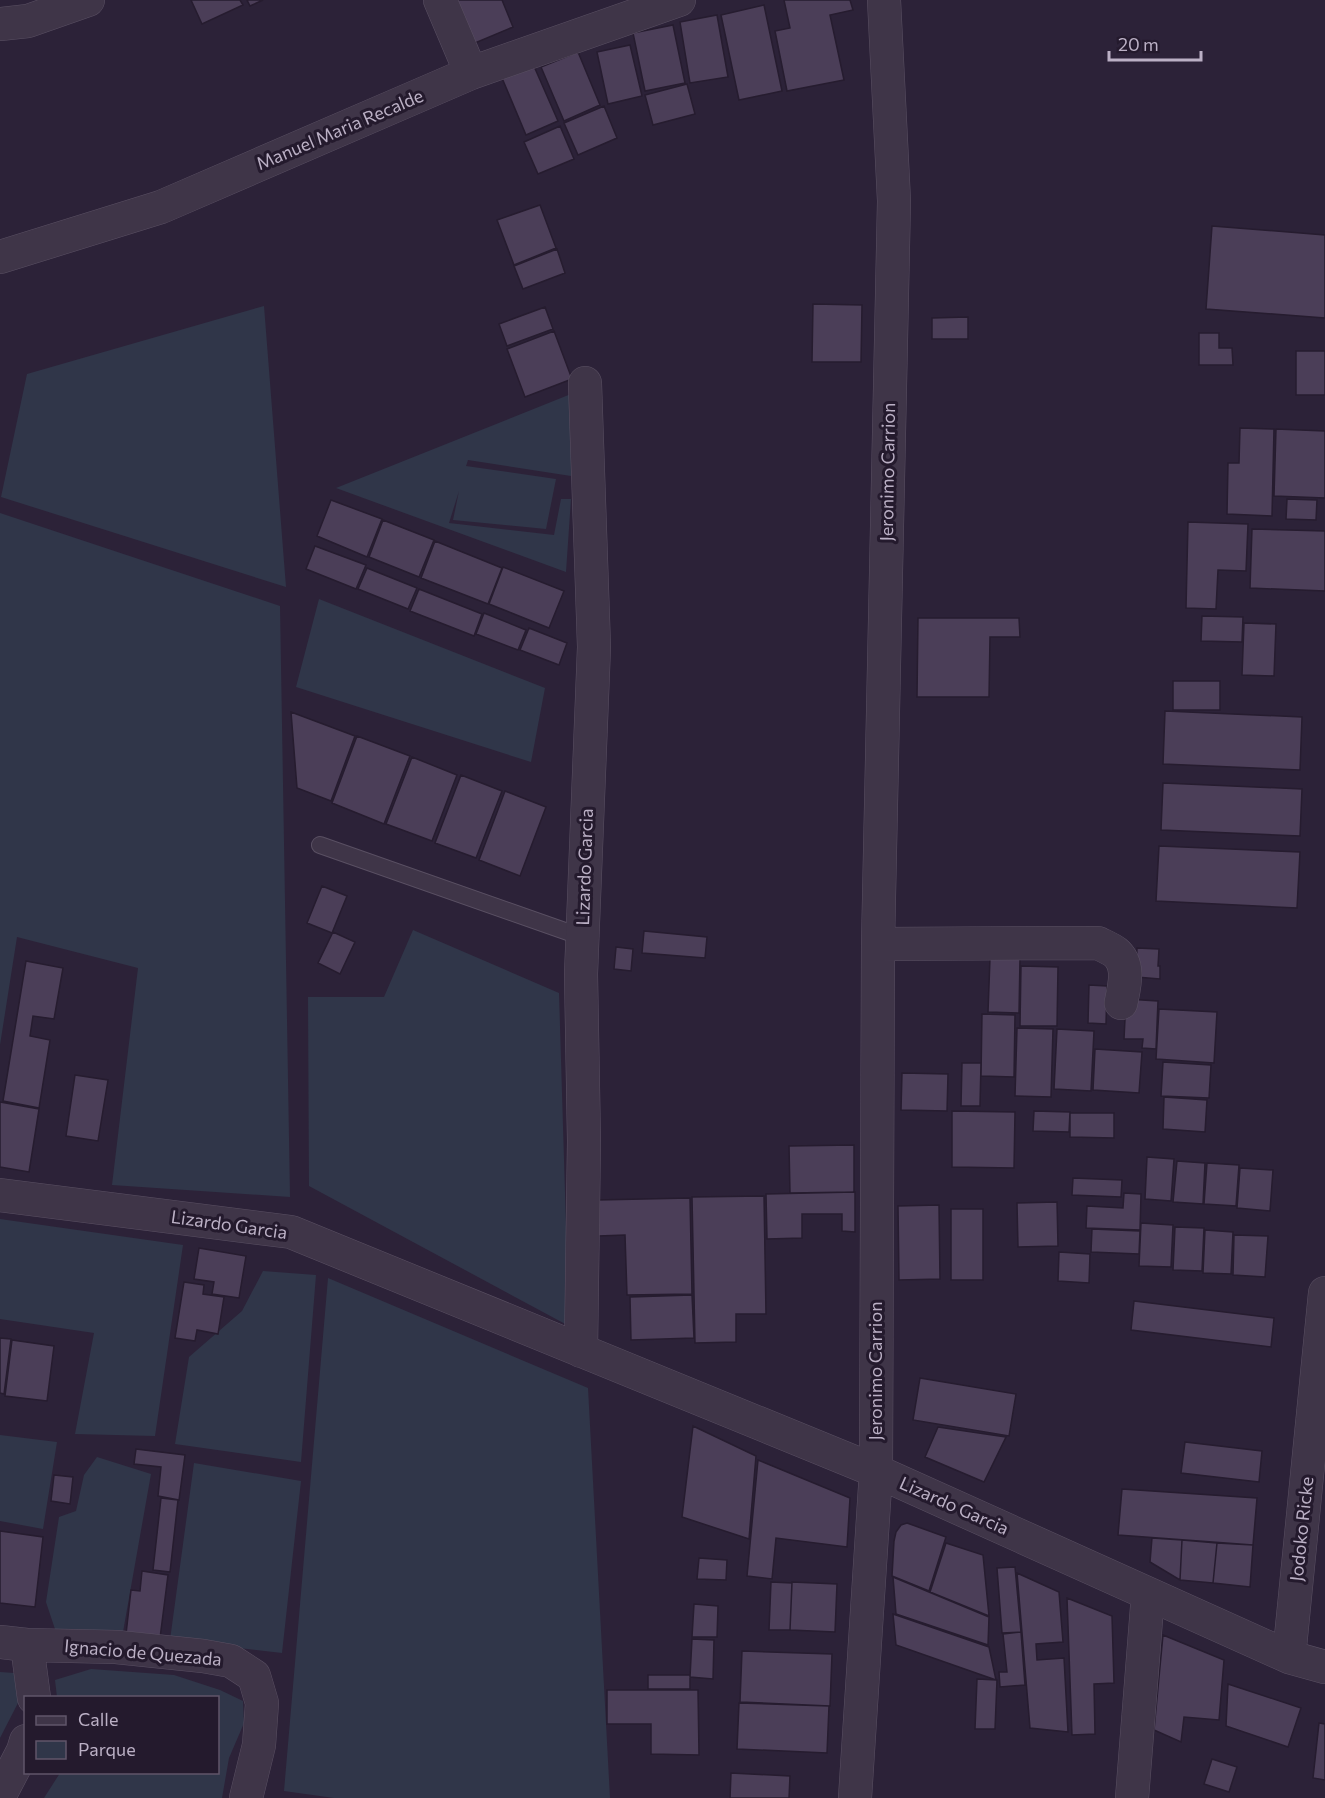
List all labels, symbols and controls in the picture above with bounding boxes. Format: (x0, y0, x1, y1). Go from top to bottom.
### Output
scale bar (1109, 24, 1200, 62)
text: 20 m (1118, 33, 1159, 55)
street label: Manuel Maria Recalde (253, 84, 426, 174)
street label: Jeronimo Carrion (875, 402, 899, 542)
street label: Lizardo Garcia (571, 808, 597, 926)
street label: Lizardo Garcia (170, 1205, 289, 1243)
street label: Jeronimo Carrion (864, 1301, 886, 1441)
street label: Lizardo Garcia (896, 1471, 1012, 1539)
street label: Jodoko Ricke (1285, 1475, 1317, 1582)
street label: Ignacio de Quezada (63, 1634, 223, 1670)
legend (24, 1696, 219, 1774)
text: Calle (78, 1708, 118, 1730)
text: Parque (78, 1738, 136, 1760)

